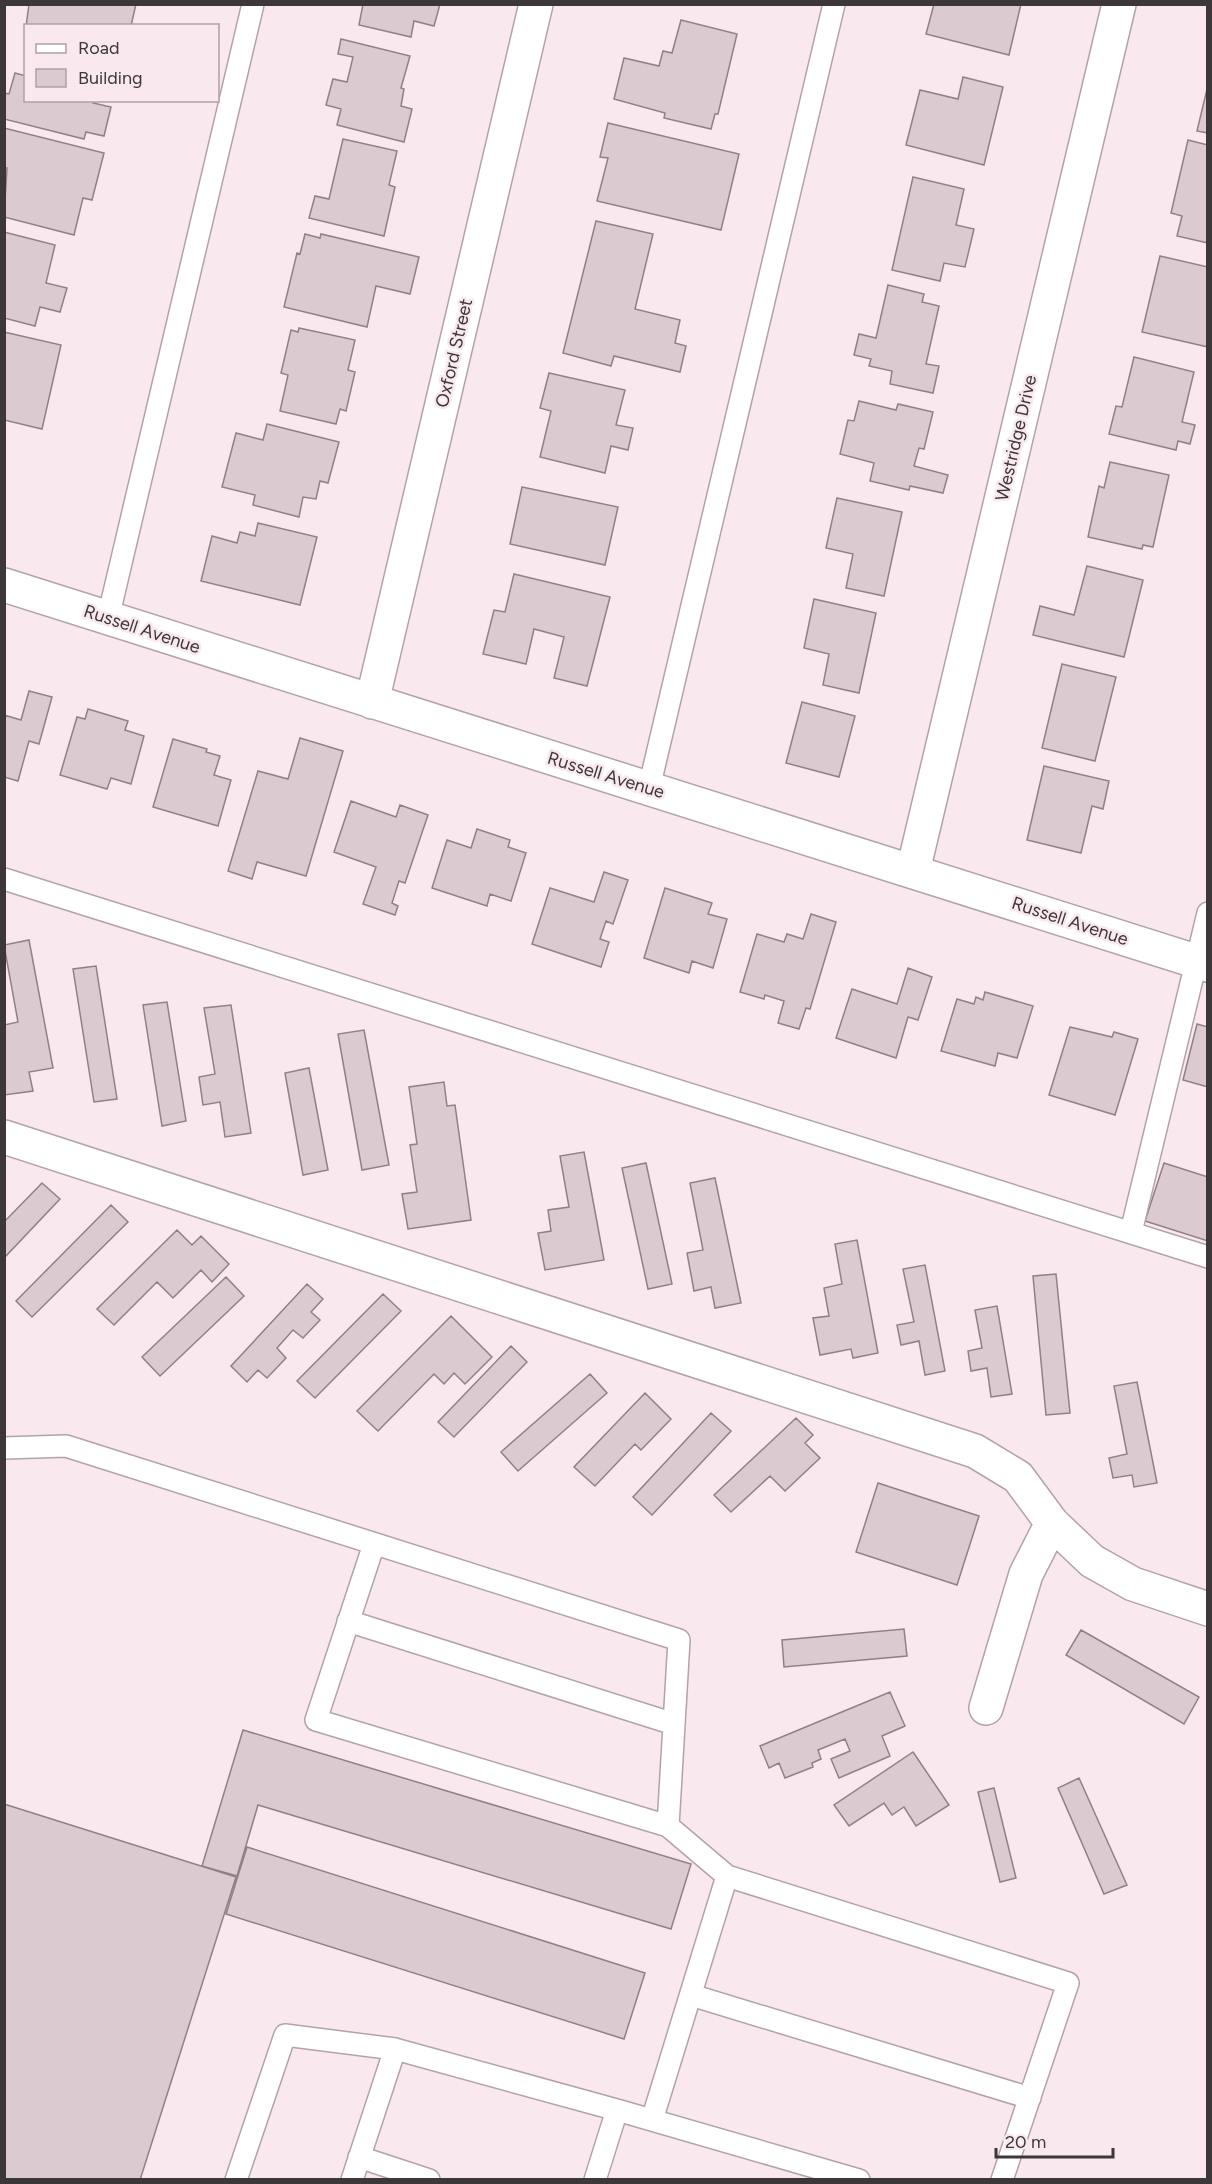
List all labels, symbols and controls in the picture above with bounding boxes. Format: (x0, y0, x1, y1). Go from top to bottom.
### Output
legend (24, 24, 219, 102)
text: Road (78, 37, 119, 59)
text: Building (78, 67, 143, 89)
street label: Oxford Street (431, 296, 477, 410)
street label: Westridge Drive (991, 373, 1041, 503)
street label: Russell Avenue (81, 600, 203, 658)
street label: Russell Avenue (545, 747, 667, 803)
street label: Russell Avenue (1009, 892, 1131, 950)
scale bar (996, 2121, 1113, 2159)
text: 20 m (1005, 2131, 1046, 2153)

